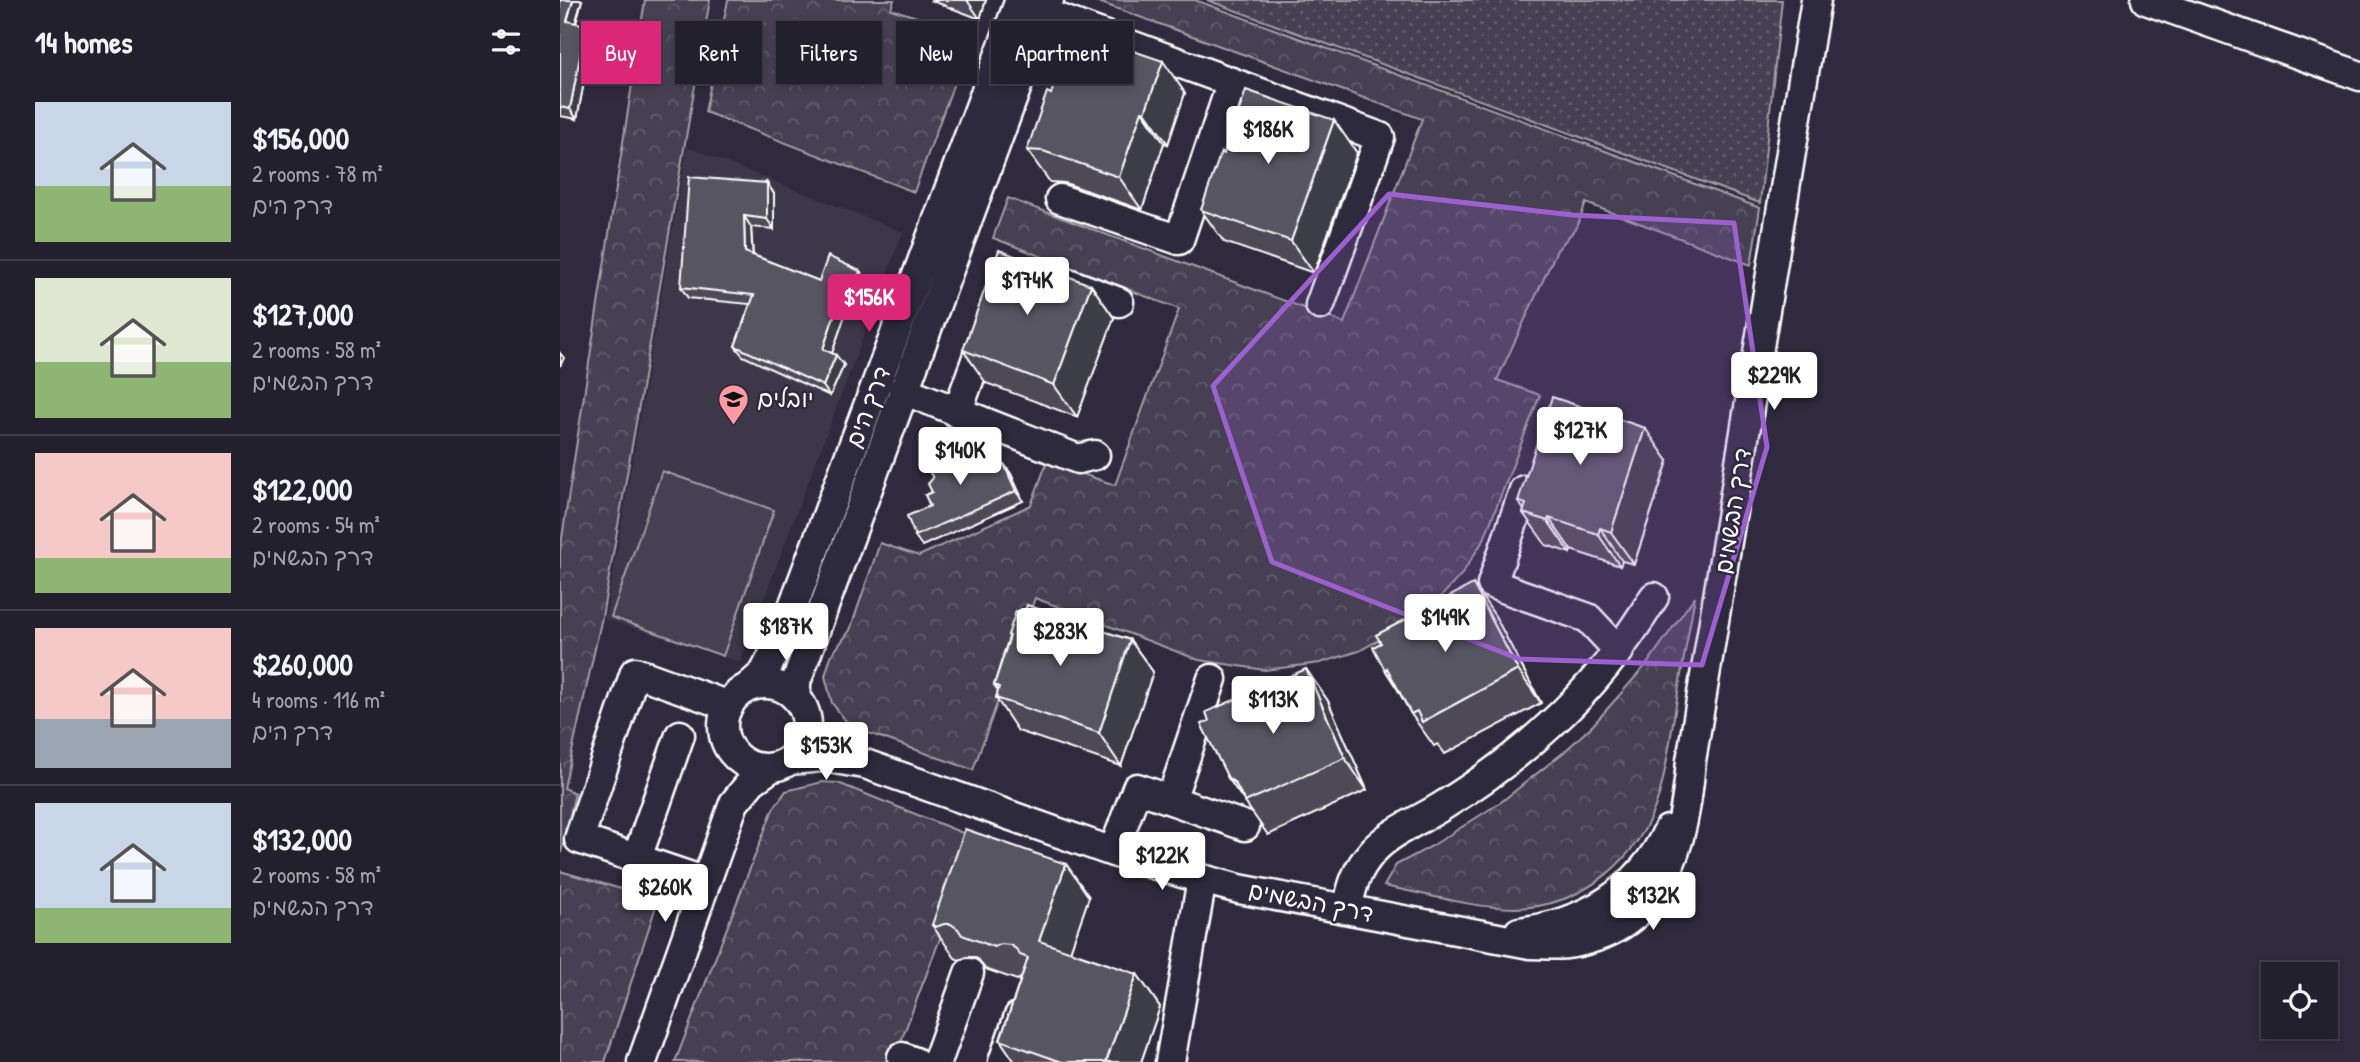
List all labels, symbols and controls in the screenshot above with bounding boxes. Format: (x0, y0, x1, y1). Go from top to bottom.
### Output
chip: Buy (581, 21, 661, 84)
chip: Rent (675, 21, 762, 84)
chip: Filters (776, 21, 882, 84)
chip: New (896, 21, 977, 84)
chip: Apartment (991, 21, 1133, 84)
text: 14 homes (35, 22, 133, 62)
icon: filters (487, 23, 525, 61)
pin: $186K (1219, 106, 1317, 166)
text: $186K (1242, 113, 1294, 144)
text: $156,000 (252, 118, 349, 158)
icon: home (91, 130, 175, 214)
text: 2 rooms · 78 m² (252, 158, 383, 189)
text: דרך הים (252, 190, 333, 221)
pin: $174K (978, 258, 1076, 317)
text: $174K (1001, 264, 1053, 295)
pin: $156K (820, 274, 918, 334)
text: $156K (844, 281, 894, 312)
text: $127,000 (252, 294, 353, 334)
icon: home (91, 306, 175, 390)
text: 2 rooms · 58 m² (252, 334, 381, 365)
pin: $229K (1725, 352, 1823, 412)
text: $229K (1747, 359, 1801, 390)
street label: דרך הים (837, 361, 897, 452)
text: דרך הבשמים (252, 366, 374, 397)
school or university icon: יובלים (717, 382, 751, 426)
place label: יובלים (757, 382, 814, 414)
pin: $127K (1531, 407, 1629, 467)
text: $127K (1553, 414, 1607, 445)
pin: $140K (911, 428, 1009, 487)
text: $140K (935, 434, 985, 465)
street label: דרך הבשמים (1706, 446, 1758, 576)
text: $122,000 (252, 469, 353, 509)
icon: home (91, 481, 175, 565)
text: 2 rooms · 54 m² (252, 509, 380, 540)
text: דרך הבשמים (252, 541, 374, 572)
pin: $149K (1396, 594, 1494, 654)
text: $149K (1420, 601, 1470, 632)
pin: $187K (737, 604, 835, 663)
pin: $283K (1011, 608, 1109, 668)
text: $187K (759, 610, 813, 641)
text: $283K (1033, 615, 1087, 646)
text: $260,000 (252, 644, 353, 684)
icon: home (91, 656, 175, 740)
pin: $113K (1224, 676, 1322, 736)
text: $113K (1248, 683, 1298, 714)
text: 4 rooms · 116 m² (252, 684, 385, 715)
text: דרך הים (252, 716, 333, 747)
pin: $153K (777, 722, 875, 782)
text: $153K (800, 729, 852, 760)
text: $132,000 (252, 819, 352, 859)
icon: home (91, 831, 175, 915)
pin: $122K (1113, 832, 1211, 892)
text: $122K (1135, 839, 1189, 870)
text: 2 rooms · 58 m² (252, 859, 381, 890)
pin: $260K (616, 864, 714, 924)
text: $260K (638, 871, 692, 902)
pin: $132K (1604, 872, 1702, 932)
street label: דרך הבשמים (1246, 873, 1377, 929)
text: $132K (1626, 879, 1680, 910)
text: דרך הבשמים (252, 891, 374, 922)
map controls (2261, 962, 2338, 1039)
button: locate (2261, 962, 2338, 1039)

